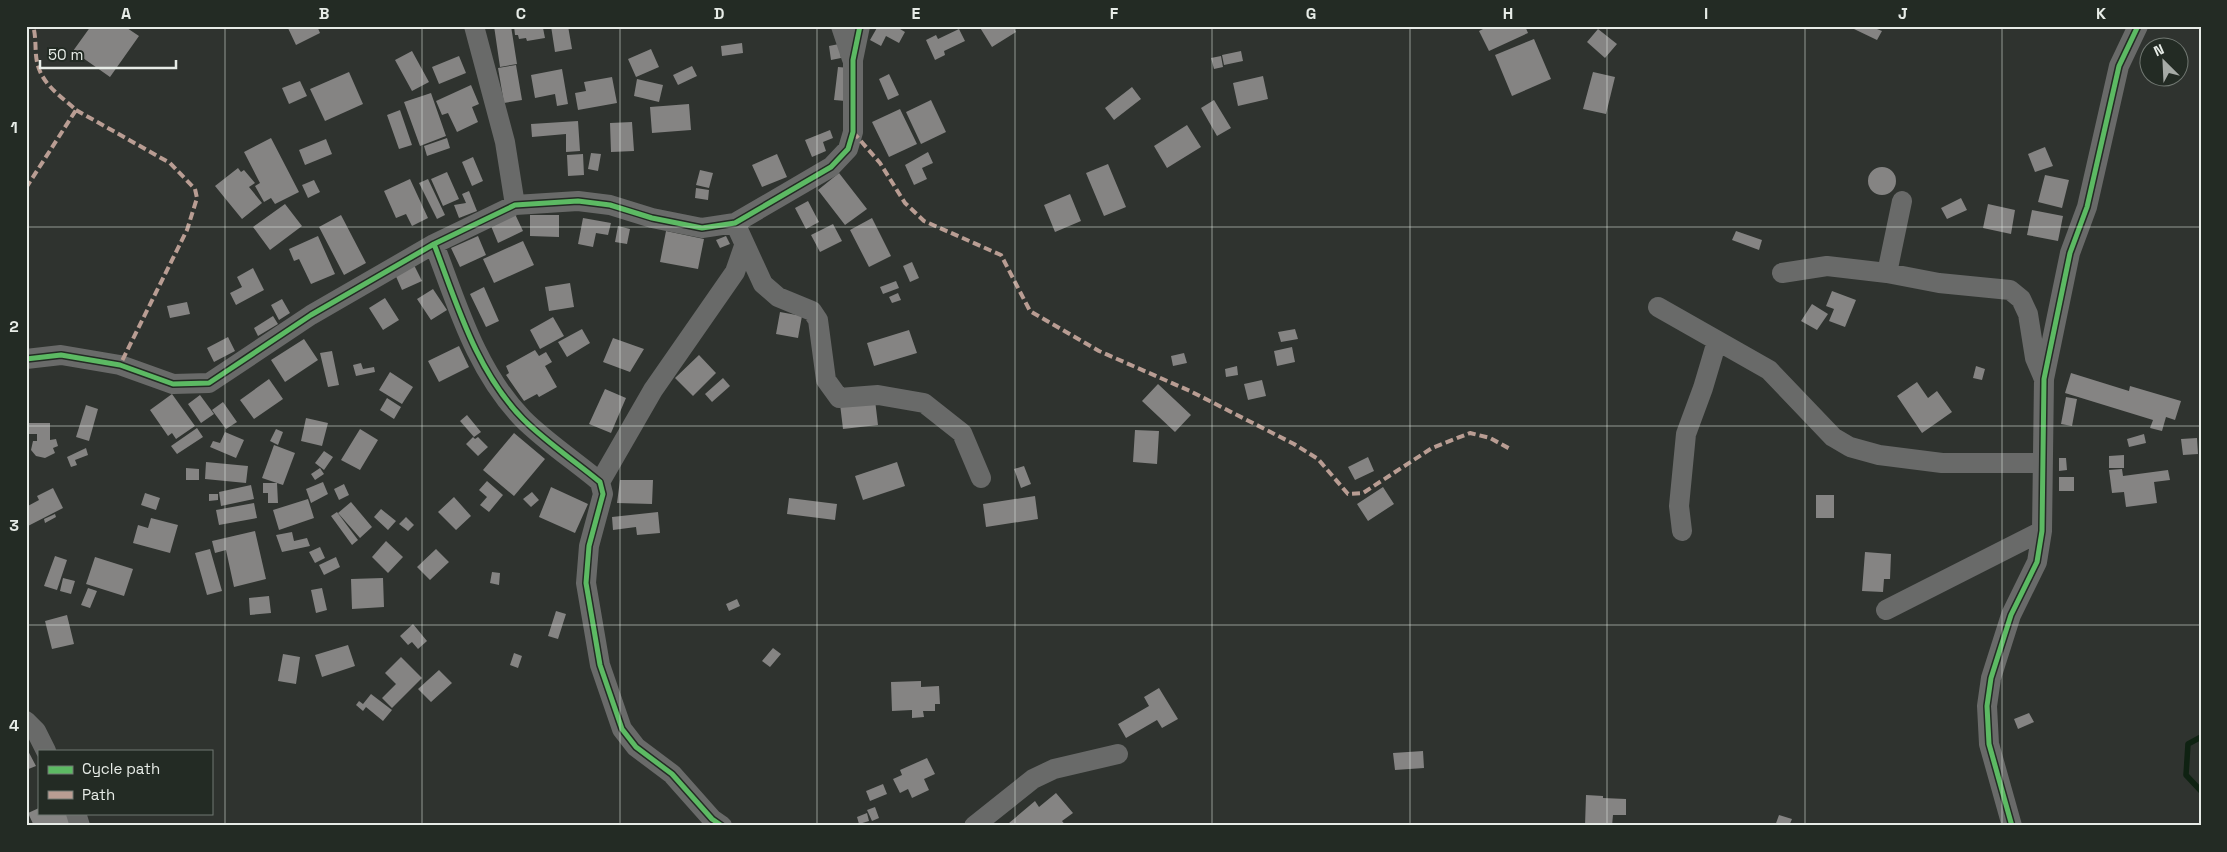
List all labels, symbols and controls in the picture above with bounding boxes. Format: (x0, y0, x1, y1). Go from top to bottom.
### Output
text: A (121, 3, 131, 24)
text: B (319, 3, 329, 24)
text: C (516, 3, 526, 24)
text: D (714, 3, 724, 24)
text: E (912, 3, 921, 24)
text: F (1110, 3, 1119, 24)
text: G (1306, 3, 1316, 24)
text: H (1503, 3, 1513, 24)
text: I (1704, 3, 1708, 24)
text: J (1898, 3, 1908, 24)
text: K (2096, 3, 2106, 24)
scale bar (40, 38, 176, 70)
north arrow (2140, 38, 2190, 88)
text: N (2151, 40, 2167, 60)
text: 50 m (48, 45, 83, 64)
text: 1 (10, 117, 18, 138)
text: 2 (9, 316, 19, 337)
text: 3 (9, 515, 19, 536)
text: 4 (9, 715, 19, 736)
legend (38, 750, 212, 814)
text: Cycle path (82, 759, 160, 778)
text: Path (82, 785, 115, 804)

